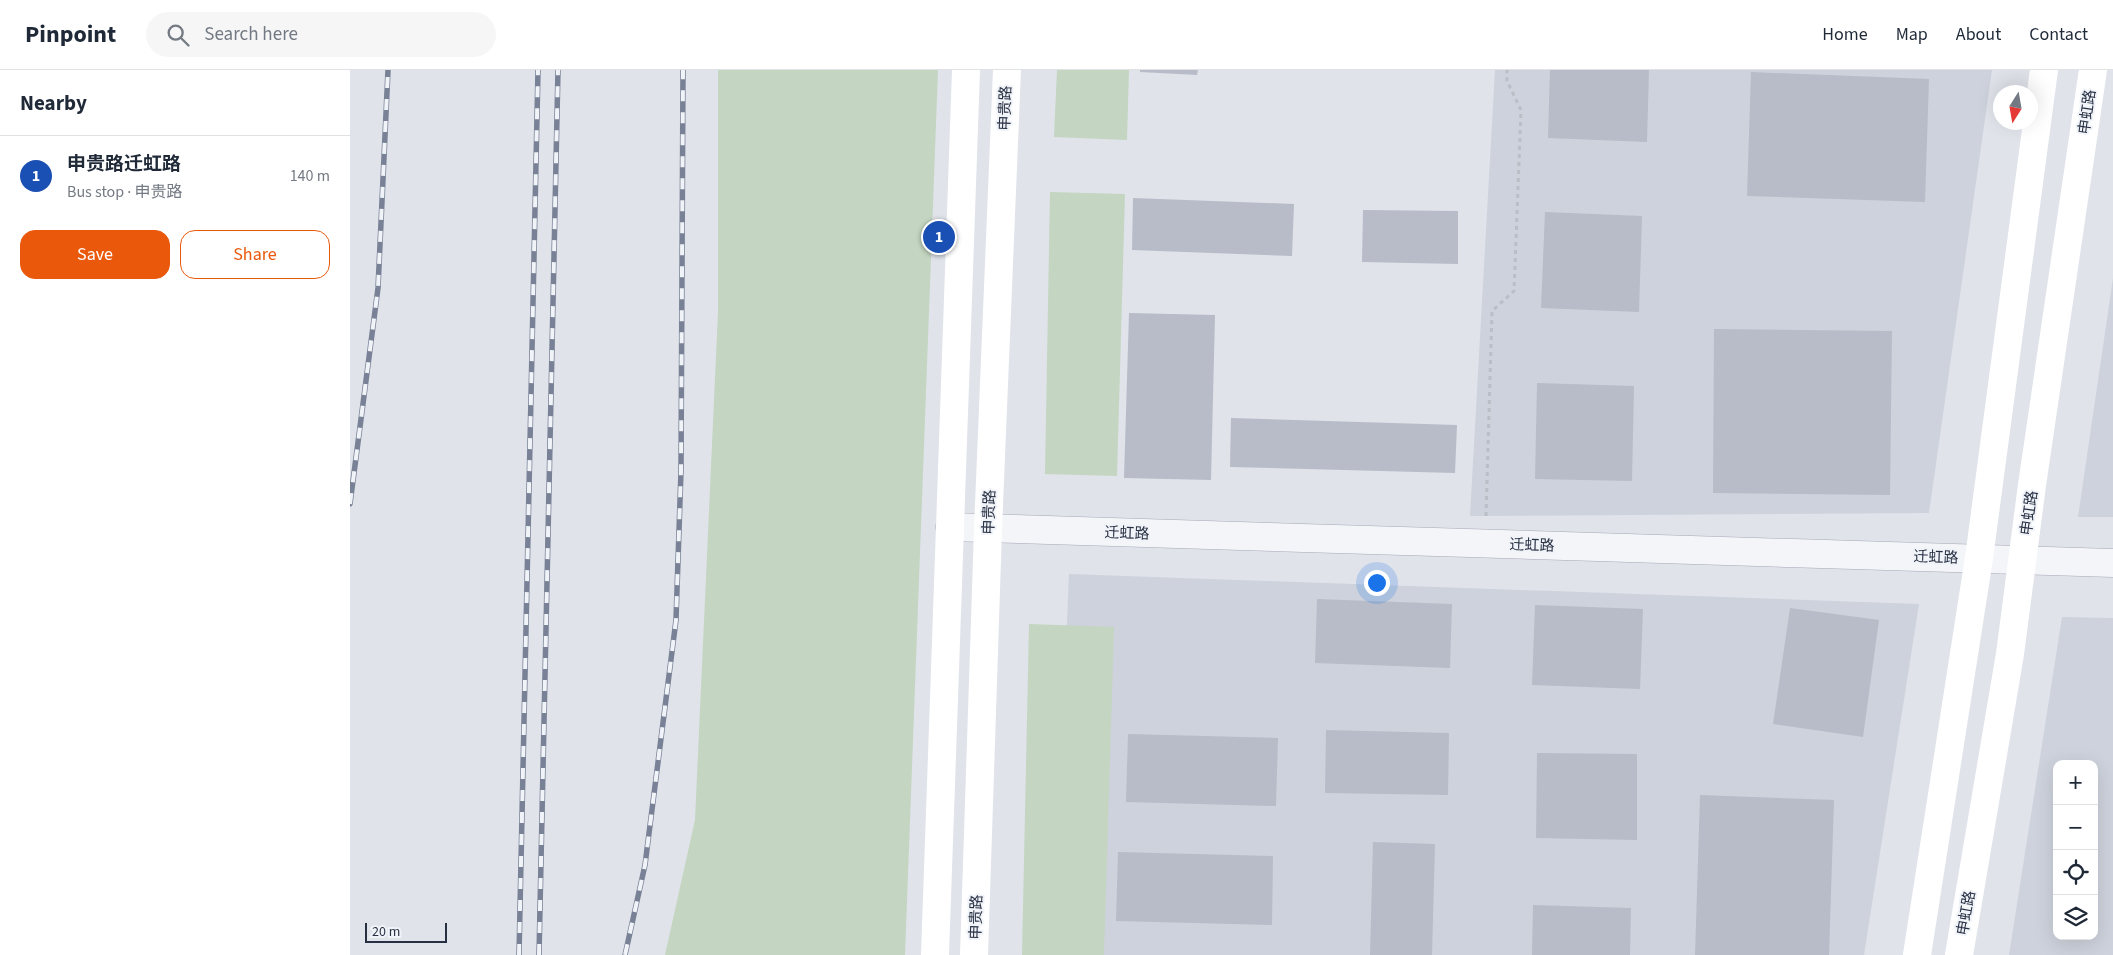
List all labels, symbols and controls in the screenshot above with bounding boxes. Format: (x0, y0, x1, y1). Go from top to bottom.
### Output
search box (146, 12, 496, 57)
text: Pinpoint (25, 17, 116, 52)
icon: search (164, 21, 192, 49)
text: Search here (204, 21, 298, 48)
text: Home (1822, 22, 1868, 47)
text: Map (1896, 22, 1928, 47)
text: About (1956, 22, 2001, 47)
text: Contact (2029, 22, 2088, 47)
street label: 申贵路 (994, 85, 1017, 131)
north arrow (1993, 85, 2038, 130)
text: Nearby (20, 88, 87, 118)
street label: 申虹路 (2074, 88, 2101, 136)
text: 申贵路迁虹路 (67, 151, 181, 178)
text: 1 (32, 165, 40, 187)
text: 140 m (290, 165, 330, 187)
text: Bus stop · 申贵路 (67, 181, 183, 203)
pin: 1 (923, 218, 955, 256)
button: Save (20, 230, 170, 279)
button: Share (180, 230, 330, 279)
street label: 申贵路 (978, 489, 1001, 535)
street label: 申虹路 (2016, 489, 2043, 537)
street label: 迁虹路 (1104, 522, 1150, 545)
street label: 迁虹路 (1509, 534, 1555, 557)
street label: 迁虹路 (1913, 546, 1959, 569)
your location (1364, 570, 1390, 596)
map controls (2053, 760, 2098, 940)
button: + (2053, 760, 2098, 805)
button: − (2053, 805, 2098, 850)
button: locate (2053, 850, 2098, 895)
street label: 申虹路 (1952, 889, 1981, 937)
street label: 申贵路 (965, 894, 988, 940)
button: layers (2053, 895, 2098, 940)
scale bar (365, 920, 448, 943)
text: 20 m (372, 922, 400, 942)

